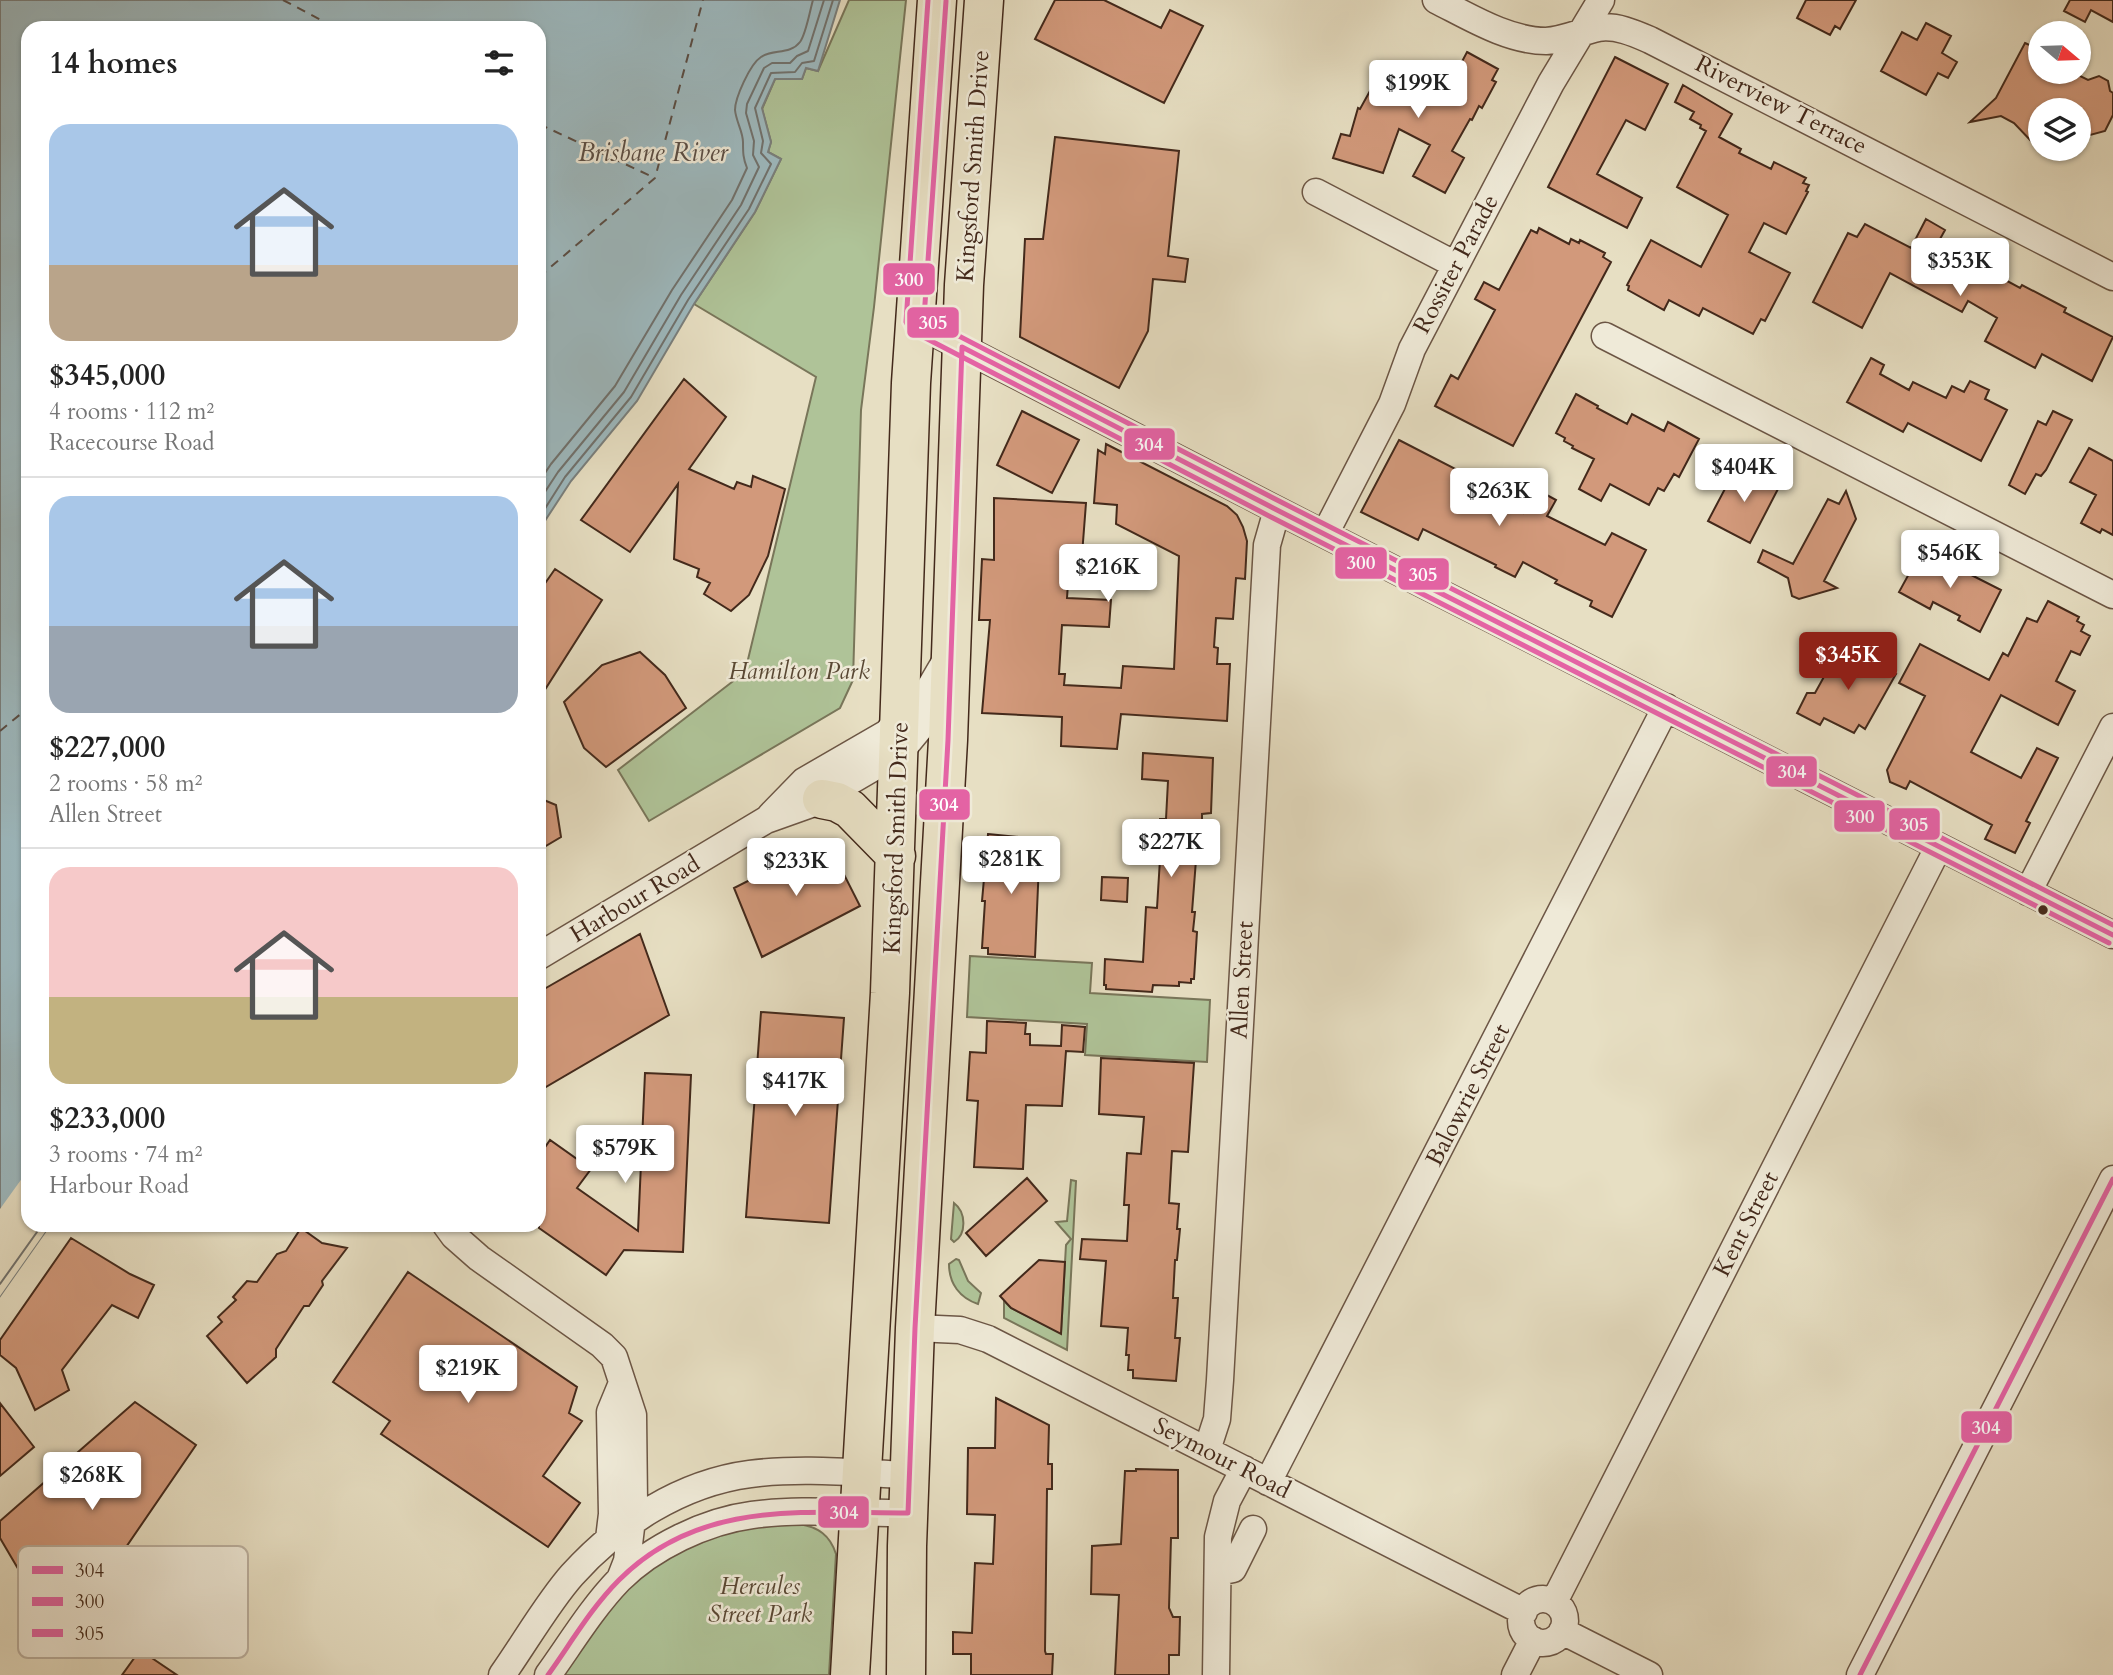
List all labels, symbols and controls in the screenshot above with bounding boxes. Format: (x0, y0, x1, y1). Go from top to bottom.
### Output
north arrow (2028, 21, 2091, 84)
map controls (2028, 21, 2091, 161)
text: 14 homes (49, 43, 178, 84)
icon: filters (480, 44, 518, 82)
street label: Riverview Terrace (1689, 47, 1873, 163)
street label: Kingsford Smith Drive (948, 49, 998, 283)
pin: $199K (1369, 60, 1467, 120)
text: $199K (1385, 67, 1451, 98)
button: layers (2028, 98, 2091, 161)
water label: Brisbane River (578, 135, 730, 170)
icon: home (221, 169, 347, 295)
street label: Rossiter Parade (1405, 189, 1507, 339)
pin: $353K (1911, 238, 2009, 298)
text: $353K (1927, 245, 1993, 276)
line badge: 300 (882, 262, 936, 296)
text: 300 (894, 267, 924, 293)
line badge: 305 (906, 306, 960, 339)
text: 305 (918, 310, 948, 336)
text: $345,000 (49, 355, 165, 396)
text: 4 rooms · 112 m² (49, 396, 214, 427)
text: Racecourse Road (49, 427, 215, 458)
line badge: 304 (1123, 427, 1176, 461)
text: 304 (1134, 432, 1164, 458)
pin: $404K (1695, 444, 1793, 504)
text: $404K (1711, 451, 1777, 482)
pin: $263K (1450, 468, 1548, 528)
text: $263K (1466, 475, 1532, 506)
pin: $546K (1901, 530, 1999, 590)
text: $546K (1917, 537, 1983, 568)
icon: home (221, 541, 347, 667)
pin: $216K (1059, 544, 1157, 604)
line badge: 300 (1334, 546, 1388, 580)
text: 300 (1346, 550, 1376, 576)
text: $216K (1075, 551, 1141, 582)
line badge: 305 (1397, 557, 1450, 591)
text: 305 (1408, 562, 1438, 588)
pin: $345K (1799, 632, 1897, 692)
text: $345K (1815, 639, 1881, 670)
park label: Hamilton Park (728, 655, 870, 688)
street label: Kingsford Smith Drive (875, 721, 917, 955)
text: $227,000 (49, 727, 165, 768)
line badge: 304 (1765, 755, 1818, 788)
text: 304 (1777, 759, 1807, 785)
text: 2 rooms · 58 m² (49, 768, 202, 799)
line badge: 304 (918, 788, 971, 821)
text: 304 (929, 792, 959, 818)
text: Allen Street (49, 799, 162, 830)
line badge: 300 (1833, 799, 1886, 833)
text: 300 (1845, 804, 1875, 830)
line badge: 305 (1888, 807, 1941, 841)
text: 305 (1899, 812, 1929, 838)
pin: $227K (1122, 820, 1220, 879)
text: $227K (1138, 826, 1204, 857)
pin: $281K (962, 836, 1060, 896)
pin: $233K (747, 838, 845, 898)
text: $281K (978, 843, 1044, 874)
text: $233K (763, 845, 829, 876)
street label: Harbour Road (564, 847, 706, 951)
unlabelled marker (2036, 903, 2050, 917)
icon: home (221, 912, 347, 1038)
street label: Allen Street (1222, 920, 1262, 1040)
street label: Balowrie Street (1418, 1018, 1518, 1172)
pin: $417K (746, 1058, 844, 1118)
text: $417K (762, 1065, 828, 1096)
text: $233,000 (49, 1098, 165, 1139)
pin: $579K (576, 1126, 674, 1185)
text: $579K (592, 1132, 658, 1163)
text: 3 rooms · 74 m² (49, 1139, 202, 1170)
street label: Kent Street (1705, 1165, 1787, 1282)
text: Harbour Road (49, 1170, 189, 1201)
pin: $219K (419, 1346, 517, 1405)
text: $219K (435, 1352, 501, 1383)
street label: Seymour Road (1148, 1409, 1297, 1507)
line badge: 304 (1960, 1410, 2013, 1444)
text: 304 (1971, 1415, 2001, 1441)
pin: $268K (43, 1452, 141, 1512)
text: $268K (59, 1459, 125, 1490)
line badge: 304 (817, 1495, 870, 1529)
text: 304 (829, 1500, 859, 1526)
legend (18, 1546, 248, 1658)
text: 304 (75, 1558, 104, 1584)
park label: Hercules Street Park (708, 1570, 812, 1631)
text: 300 (75, 1589, 104, 1615)
text: 305 (75, 1621, 104, 1647)

